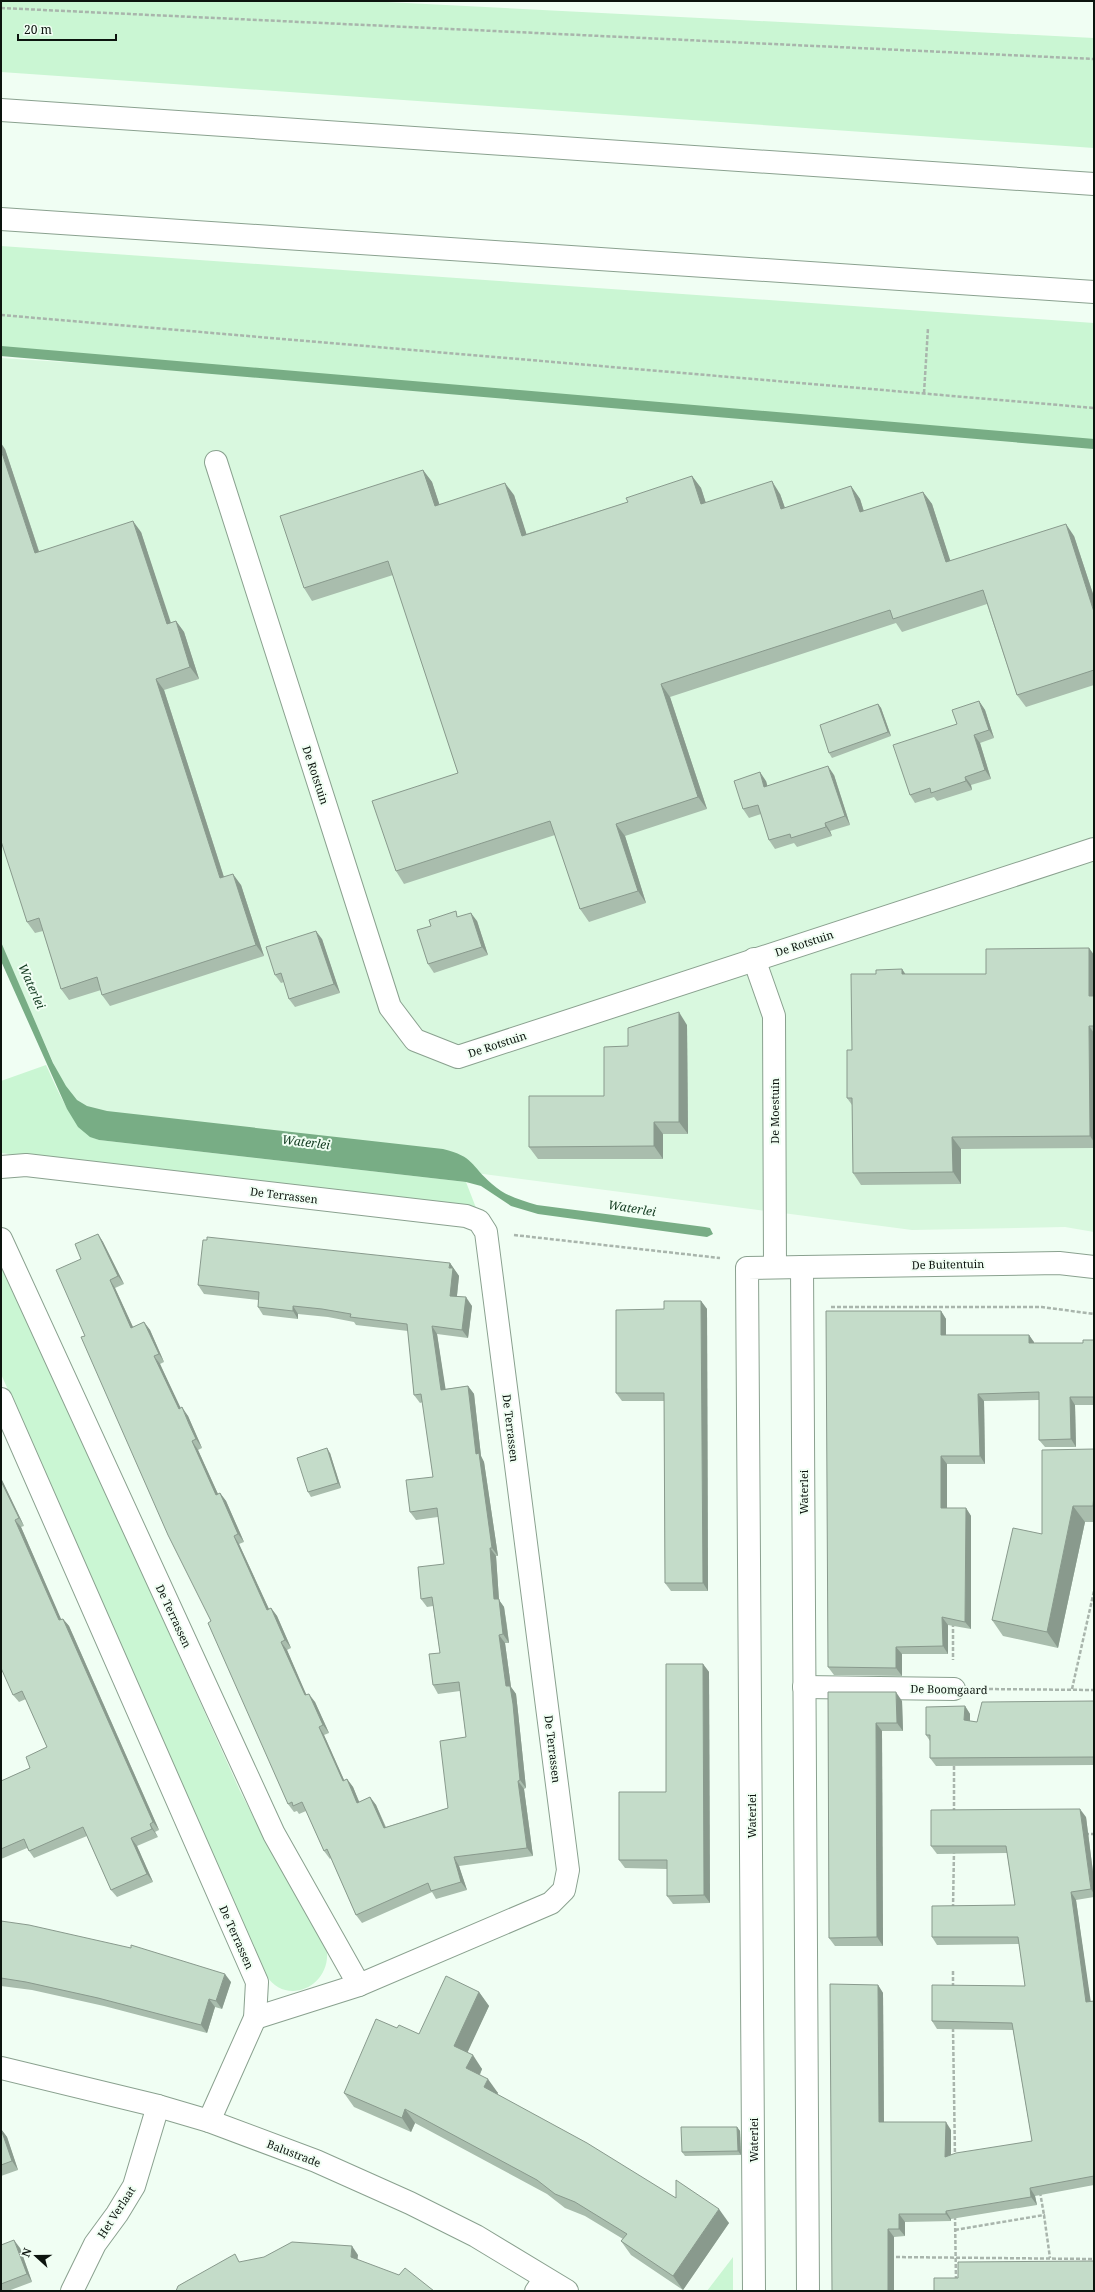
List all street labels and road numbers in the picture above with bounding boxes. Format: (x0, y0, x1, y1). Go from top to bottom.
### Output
street label: De Rotstuin (299, 744, 333, 806)
street label: De Rotstuin (773, 926, 835, 960)
street label: De Rotstuin (466, 1027, 528, 1061)
street label: De Moestuin (767, 1078, 782, 1144)
street label: De Terrassen (249, 1183, 319, 1207)
street label: De Buitentuin (911, 1256, 985, 1272)
street label: De Terrassen (499, 1393, 523, 1463)
street label: Waterlei (796, 1469, 811, 1514)
street label: De Terrassen (153, 1582, 195, 1650)
street label: De Boomgaard (910, 1681, 988, 1697)
street label: De Terrassen (541, 1714, 565, 1784)
street label: Waterlei (744, 1793, 759, 1838)
street label: De Terrassen (216, 1903, 258, 1971)
street label: Waterlei (746, 2117, 761, 2162)
street label: Balustrade (265, 2136, 323, 2170)
street label: Het Verlaat (94, 2183, 138, 2241)

